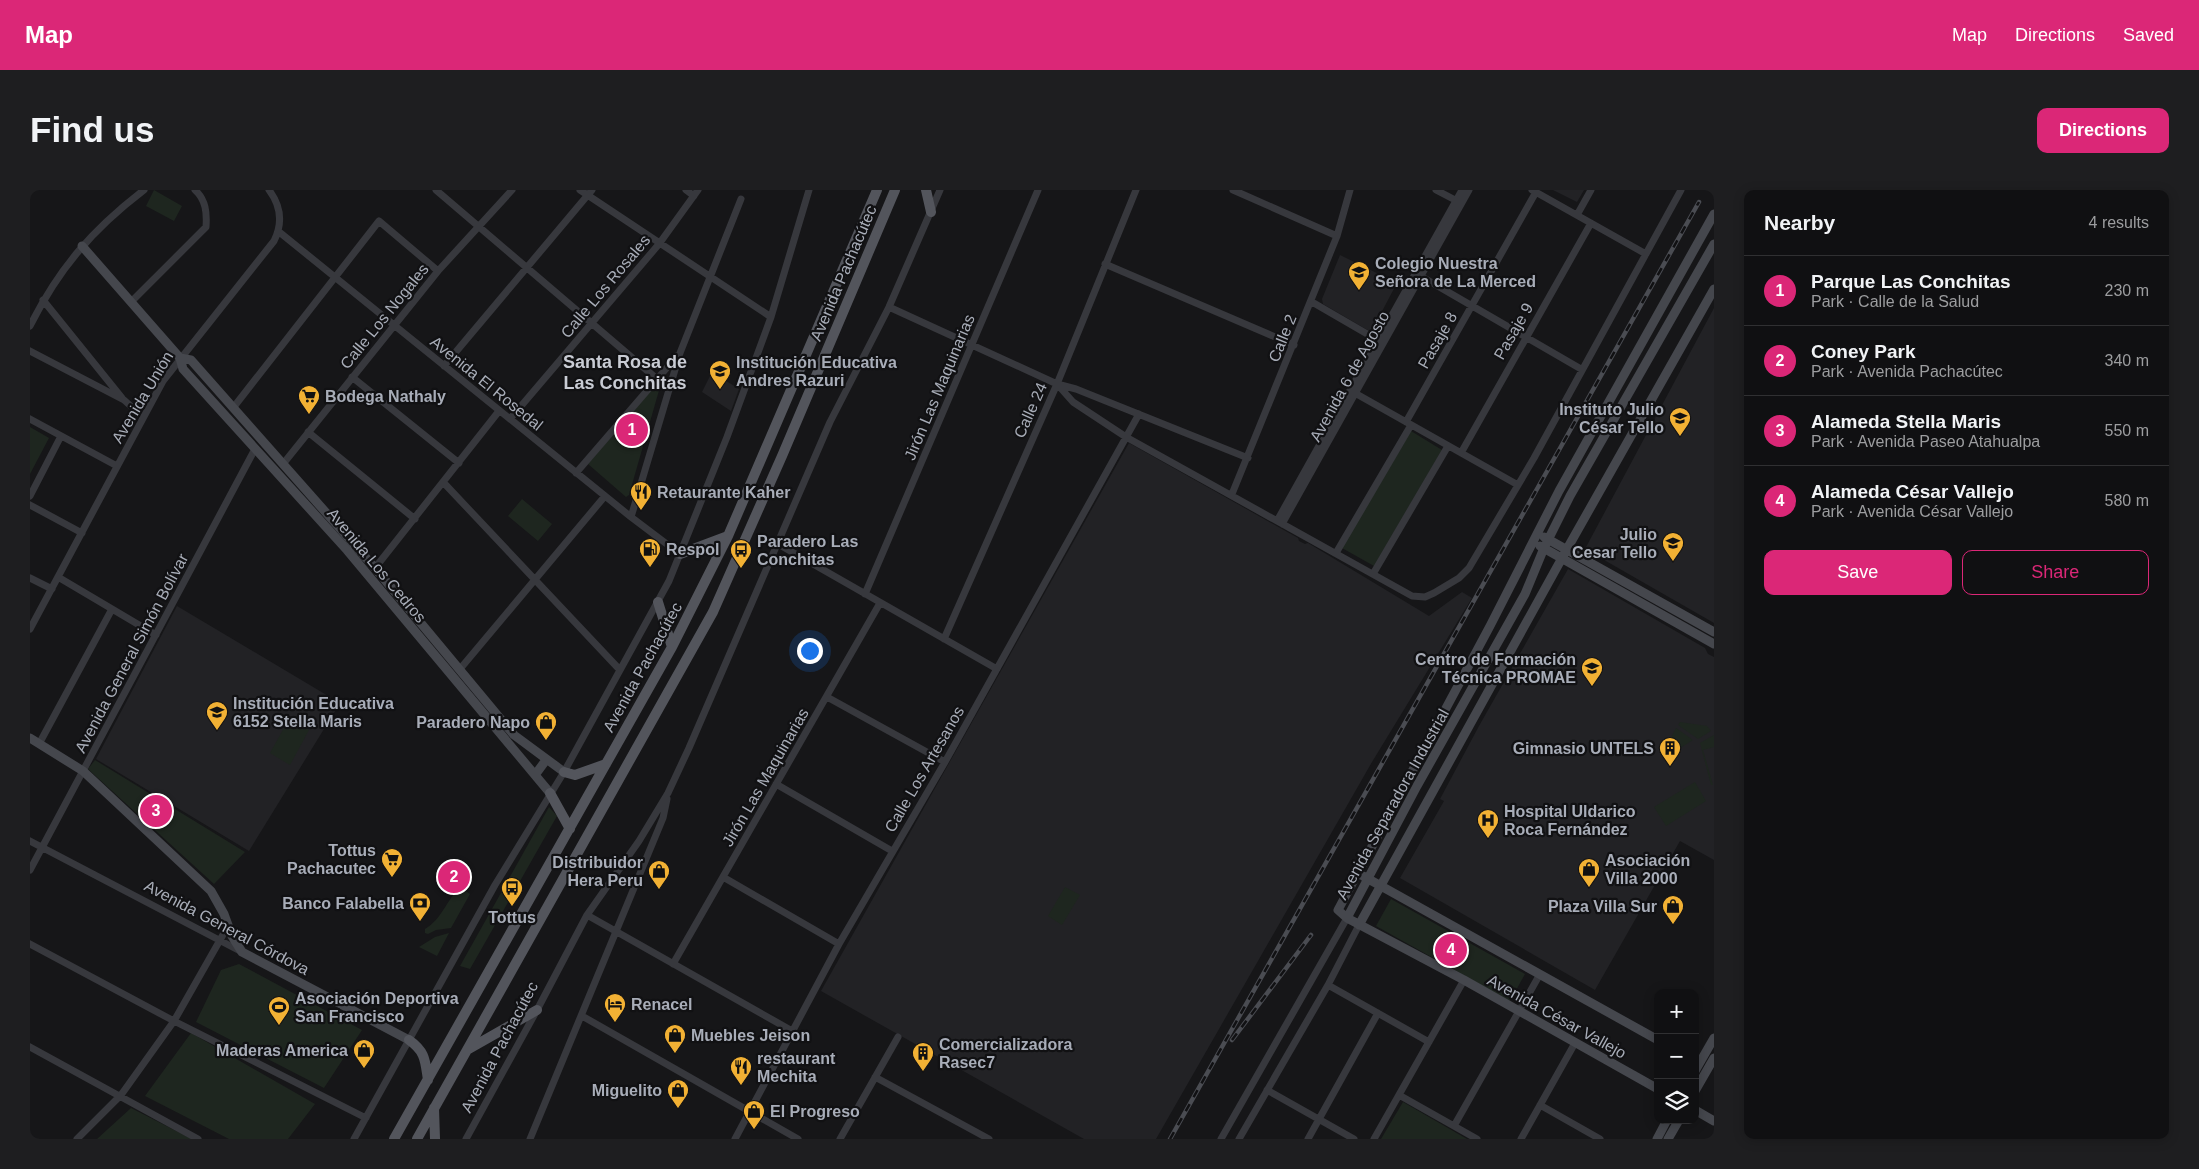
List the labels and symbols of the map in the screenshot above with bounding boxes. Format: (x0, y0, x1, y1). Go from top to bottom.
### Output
street label: Avenida Pachacútec (807, 203, 880, 344)
street label: Calle Los Rosales (557, 231, 653, 341)
place label: Colegio Nuestra Señora de La Merced (1375, 255, 1536, 290)
school or university icon: Colegio Nuestra Señora de La Merced (1347, 260, 1371, 291)
street label: Calle Los Nogales (337, 261, 432, 372)
street label: Pasaje 9 (1491, 300, 1536, 362)
street label: Avenida 6 de Agosto (1306, 308, 1392, 444)
street label: Pasaje 8 (1415, 309, 1460, 371)
street label: Jirón Las Maquinarias (901, 312, 978, 463)
street label: Calle 2 (1265, 312, 1300, 364)
street label: Avenida El Rosedal (427, 333, 546, 434)
street label: Avenida Unión (108, 348, 176, 446)
district label: Santa Rosa de Las Conchitas (563, 352, 687, 393)
place label: Institución Educativa Andres Razuri (736, 354, 897, 389)
school or university icon: Institución Educativa Andres Razuri (708, 359, 732, 390)
street label: Calle 24 (1011, 380, 1050, 440)
supermarket icon: Bodega Nathaly (297, 384, 321, 415)
place label: Bodega Nathaly (325, 388, 446, 405)
place label: Instituto Julio César Tello (1559, 401, 1664, 436)
school or university icon: Instituto Julio César Tello (1668, 406, 1692, 437)
pin: 1 (616, 411, 648, 449)
restaurant icon: Retaurante Kaher (629, 480, 653, 511)
place label: Retaurante Kaher (657, 484, 790, 501)
street label: Avenida Los Cedros (324, 505, 429, 626)
place label: Julio Cesar Tello (1572, 526, 1657, 561)
school or university icon: Julio Cesar Tello (1661, 531, 1685, 562)
place label: Paradero Las Conchitas (757, 533, 858, 568)
fuel station icon: Respol (638, 537, 662, 568)
bus stop icon: Paradero Las Conchitas (729, 538, 753, 569)
place label: Respol (666, 541, 719, 558)
street label: Avenida General Simón Bolívar (72, 550, 192, 756)
street label: Avenida Pachacútec (600, 599, 685, 735)
your location (797, 638, 823, 664)
place label: Centro de Formación Técnica PROMAE (1415, 651, 1576, 686)
school or university icon: Centro de Formación Técnica PROMAE (1580, 656, 1604, 687)
place label: Institución Educativa 6152 Stella Maris (233, 695, 394, 730)
school or university icon: Institución Educativa 6152 Stella Maris (205, 700, 229, 731)
street label: Calle Los Artesanos (881, 703, 967, 835)
street label: Jirón Las Maquinarias (719, 705, 812, 849)
street label: Avenida Separadora Industrial (1333, 706, 1452, 902)
shop icon: Paradero Napo (534, 710, 558, 741)
place label: Paradero Napo (416, 714, 530, 731)
building icon: Gimnasio UNTELS (1658, 736, 1682, 767)
place label: Gimnasio UNTELS (1513, 740, 1654, 757)
pin: 3 (140, 792, 172, 830)
place label: Hospital Uldarico Roca Fernández (1504, 803, 1636, 838)
hospital icon: Hospital Uldarico Roca Fernández (1476, 808, 1500, 839)
place label: Tottus Pachacutec (287, 842, 376, 877)
supermarket icon: Tottus Pachacutec (380, 847, 404, 878)
place label: Asociación Villa 2000 (1605, 852, 1690, 887)
place label: Distribuidor Hera Peru (552, 854, 643, 889)
shop icon: Asociación Villa 2000 (1577, 857, 1601, 888)
pin: 2 (438, 858, 470, 896)
shop icon: Distribuidor Hera Peru (647, 859, 671, 890)
bus stop icon: Tottus (500, 876, 524, 907)
street label: Avenida General Córdova (142, 877, 312, 978)
bank icon: Banco Falabella (408, 891, 432, 922)
shop icon: Plaza Villa Sur (1661, 894, 1685, 925)
place label: Banco Falabella (282, 895, 404, 912)
place label: Plaza Villa Sur (1548, 898, 1657, 915)
place label: Tottus (488, 909, 536, 926)
pin: 4 (1435, 931, 1467, 969)
street label: Avenida César Vallejo (1484, 971, 1629, 1062)
street label: Avenida Pachacútec (458, 979, 541, 1116)
place label: Asociación Deportiva San Francisco (295, 990, 459, 1025)
hotel icon: Renacel (603, 992, 627, 1023)
sports icon: Asociación Deportiva San Francisco (267, 995, 291, 1026)
place label: Renacel (631, 996, 692, 1013)
shop icon: Muebles Jeison (663, 1023, 687, 1054)
place label: Muebles Jeison (691, 1027, 810, 1044)
place label: Comercializadora Rasec7 (939, 1036, 1072, 1071)
shop icon: Maderas America (352, 1038, 376, 1069)
building icon: Comercializadora Rasec7 (911, 1041, 935, 1072)
place label: Maderas America (216, 1042, 348, 1059)
place label: restaurant Mechita (757, 1050, 836, 1085)
restaurant icon: restaurant Mechita (729, 1055, 753, 1086)
shop icon: Miguelito (666, 1078, 690, 1109)
place label: Miguelito (592, 1082, 662, 1099)
shop icon: El Progreso (742, 1099, 766, 1130)
place label: El Progreso (770, 1103, 860, 1120)

